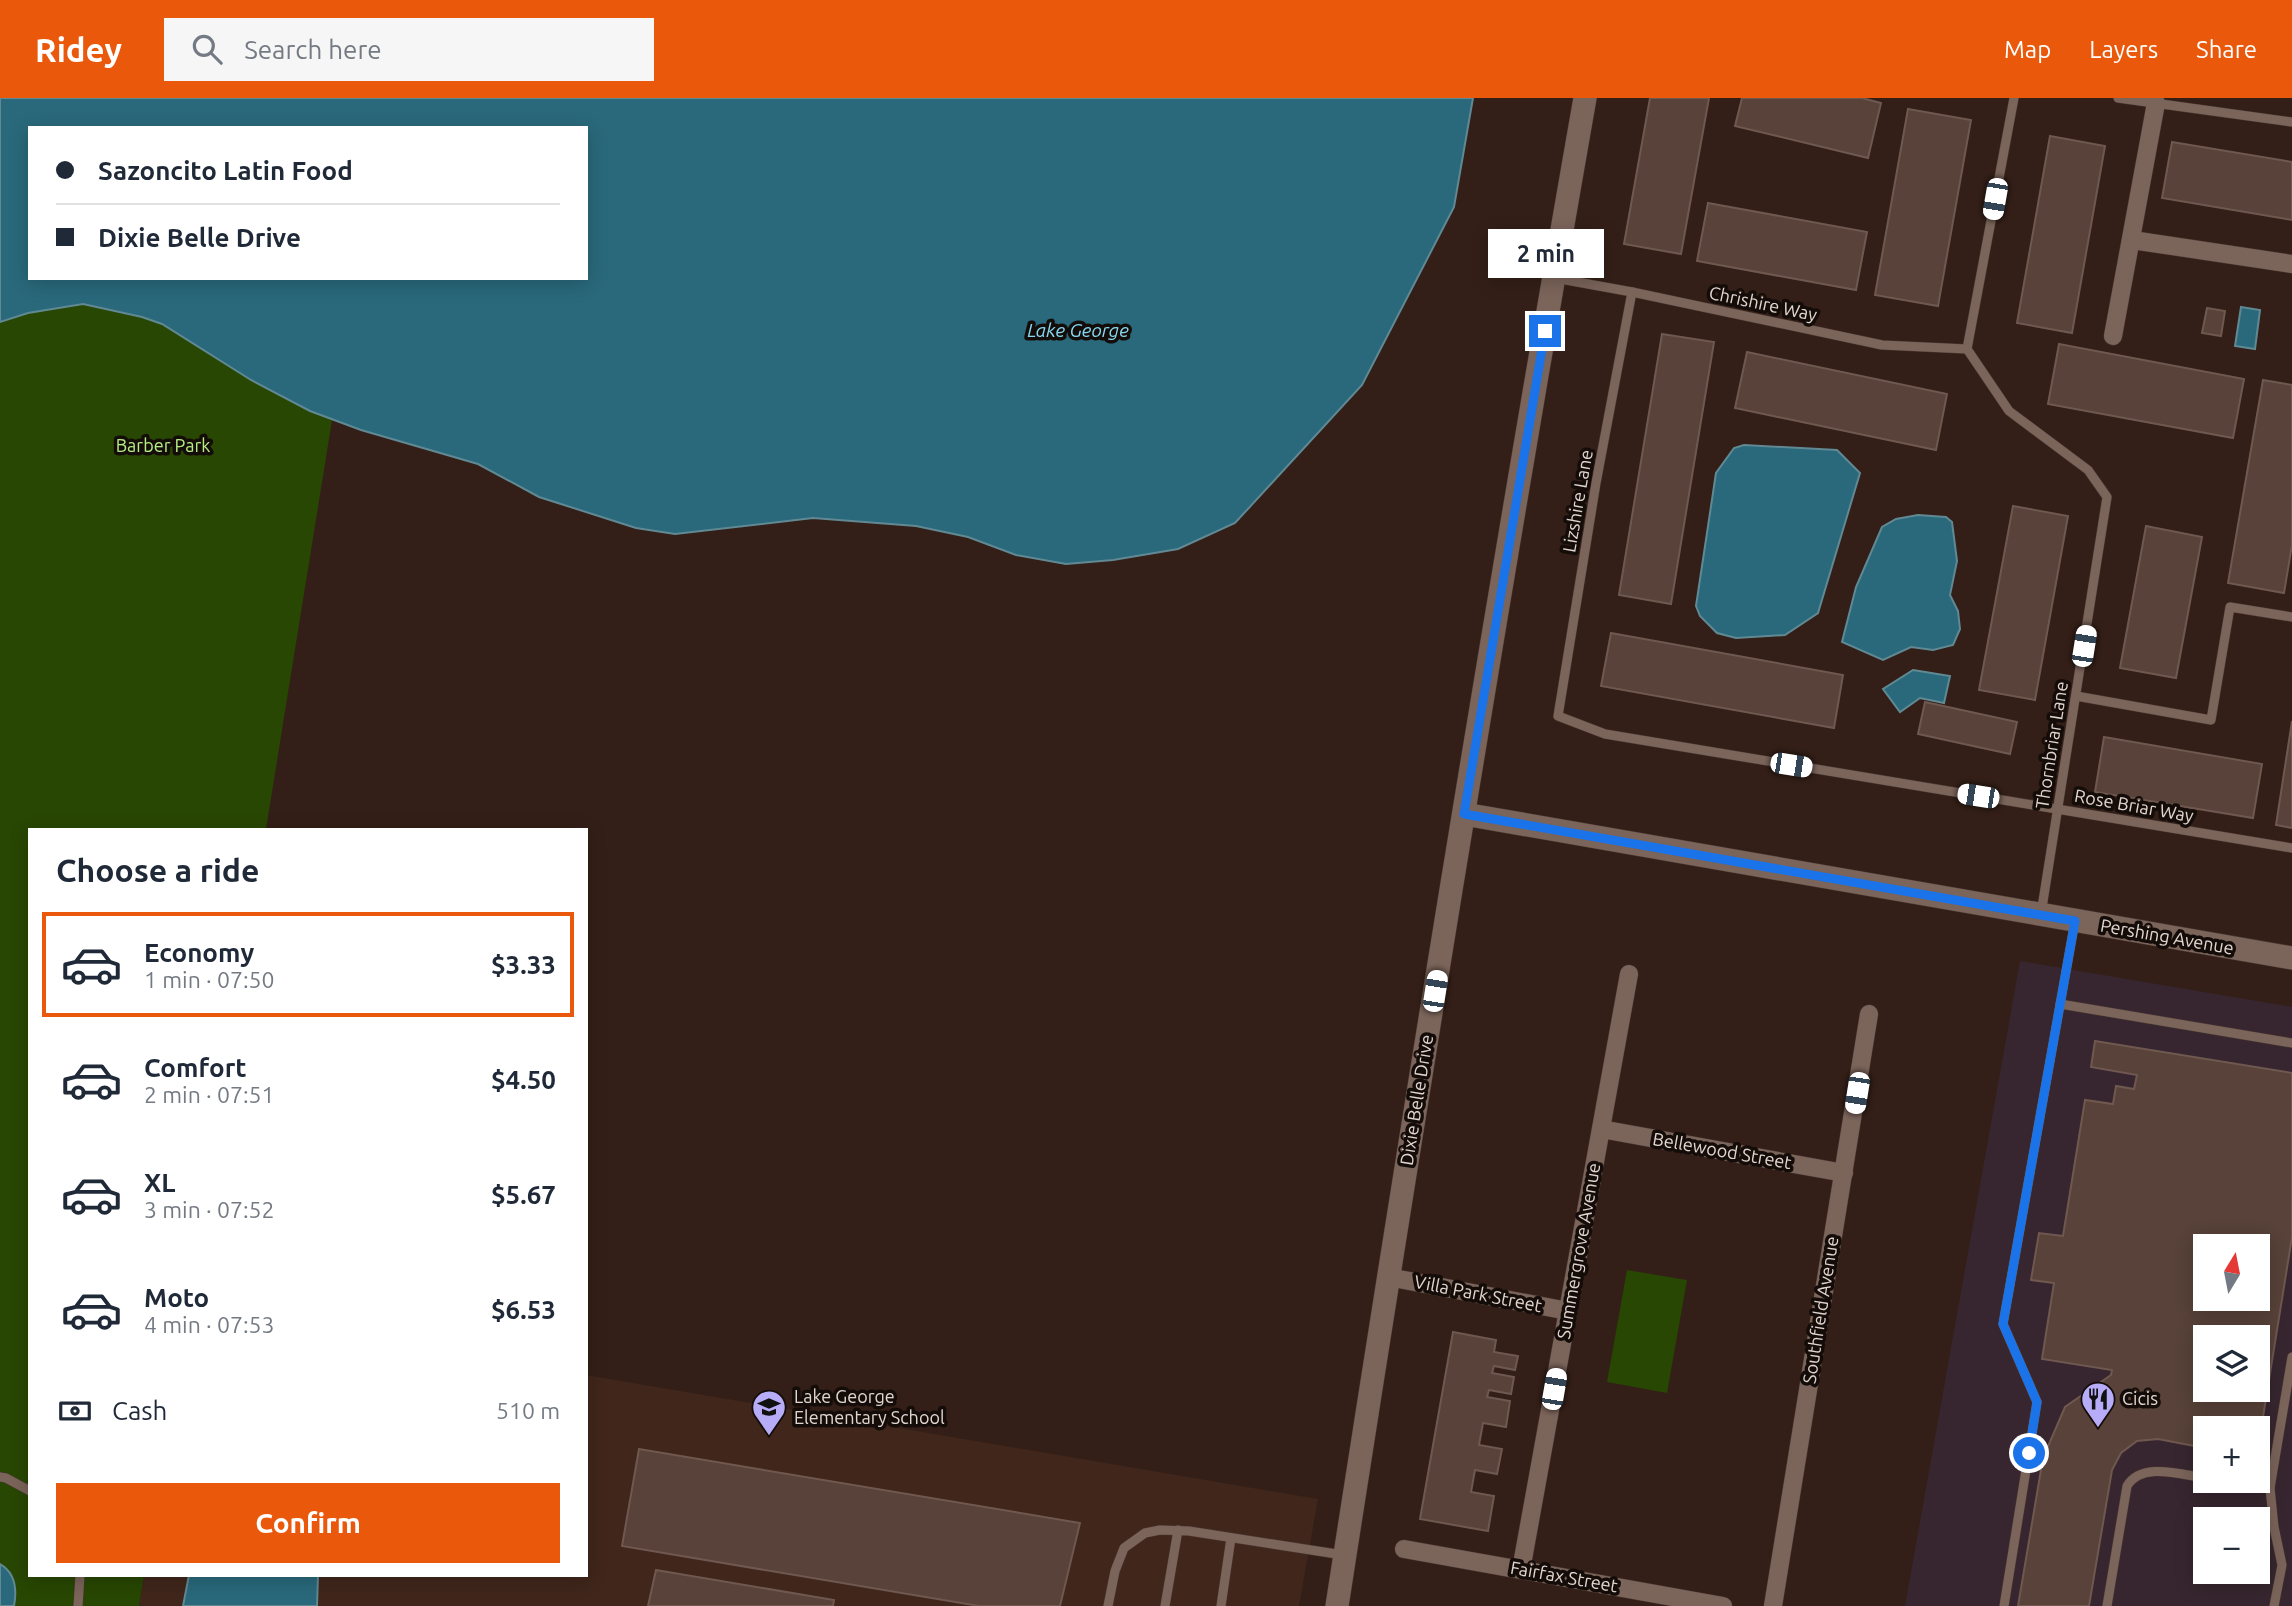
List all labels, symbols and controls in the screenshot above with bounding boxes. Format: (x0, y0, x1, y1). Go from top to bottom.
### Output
search box (164, 18, 654, 81)
icon: search (188, 30, 226, 68)
text: Ridey (35, 31, 122, 68)
text: Search here (244, 35, 382, 64)
text: Map (2004, 36, 2051, 63)
text: Layers (2089, 36, 2158, 63)
text: Share (2196, 36, 2257, 63)
text: Sazoncito Latin Food (98, 156, 353, 185)
car (1982, 176, 2009, 222)
text: Dixie Belle Drive (98, 223, 301, 252)
callout: 2 min (1487, 230, 1603, 278)
text: 2 min (1517, 241, 1575, 266)
street label: Chrishire Way (1707, 282, 1819, 324)
route end (1529, 315, 1561, 347)
water label: Lake George (1027, 319, 1129, 341)
park label: Barber Park (116, 435, 210, 455)
street label: Lizshire Lane (1558, 448, 1596, 554)
car (2071, 624, 2098, 668)
street label: Thornbriar Lane (2031, 680, 2071, 810)
car (1769, 751, 1814, 779)
car (1956, 782, 2001, 810)
street label: Rose Briar Way (2073, 785, 2196, 825)
text: Choose a ride (56, 852, 259, 888)
street label: Pershing Avenue (2099, 914, 2235, 958)
icon: car (60, 933, 123, 996)
text: Economy (144, 938, 254, 967)
text: $3.33 (491, 950, 556, 979)
text: 1 min · 07:50 (144, 967, 275, 992)
car (1422, 969, 1449, 1013)
street label: Dixie Belle Drive (1396, 1033, 1436, 1167)
icon: car (60, 1048, 123, 1111)
text: Comfort (144, 1053, 247, 1082)
text: $4.50 (491, 1065, 556, 1094)
car (1844, 1071, 1871, 1115)
text: 2 min · 07:51 (144, 1082, 275, 1107)
street label: Bellewood Street (1651, 1128, 1793, 1172)
street label: Summergrove Avenue (1553, 1161, 1603, 1341)
icon: car (60, 1163, 123, 1226)
text: XL (144, 1168, 175, 1197)
text: $5.67 (491, 1180, 556, 1209)
text: 3 min · 07:52 (144, 1197, 275, 1222)
north arrow (2193, 1234, 2270, 1311)
map controls (2193, 1234, 2270, 1584)
street label: Southfield Avenue (1798, 1235, 1842, 1385)
street label: Villa Park Street (1413, 1271, 1544, 1315)
icon: car (60, 1278, 123, 1341)
text: Moto (144, 1283, 209, 1312)
text: $6.53 (491, 1295, 556, 1324)
text: 4 min · 07:53 (144, 1312, 275, 1337)
button: layers (2193, 1325, 2270, 1402)
car (1541, 1366, 1568, 1412)
restaurant icon: Cicis (2079, 1380, 2117, 1429)
place label: Lake George Elementary School (794, 1386, 945, 1427)
school or university icon: Lake George Elementary School (750, 1388, 788, 1437)
place label: Cicis (2122, 1388, 2158, 1408)
icon: cash (56, 1392, 94, 1430)
text: Cash (112, 1396, 167, 1425)
text: 510 m (496, 1398, 560, 1423)
button: + (2193, 1416, 2270, 1493)
route start (2013, 1437, 2045, 1469)
button: Confirm (56, 1483, 560, 1563)
button: − (2193, 1507, 2270, 1584)
street label: Fairfax Street (1509, 1557, 1619, 1595)

